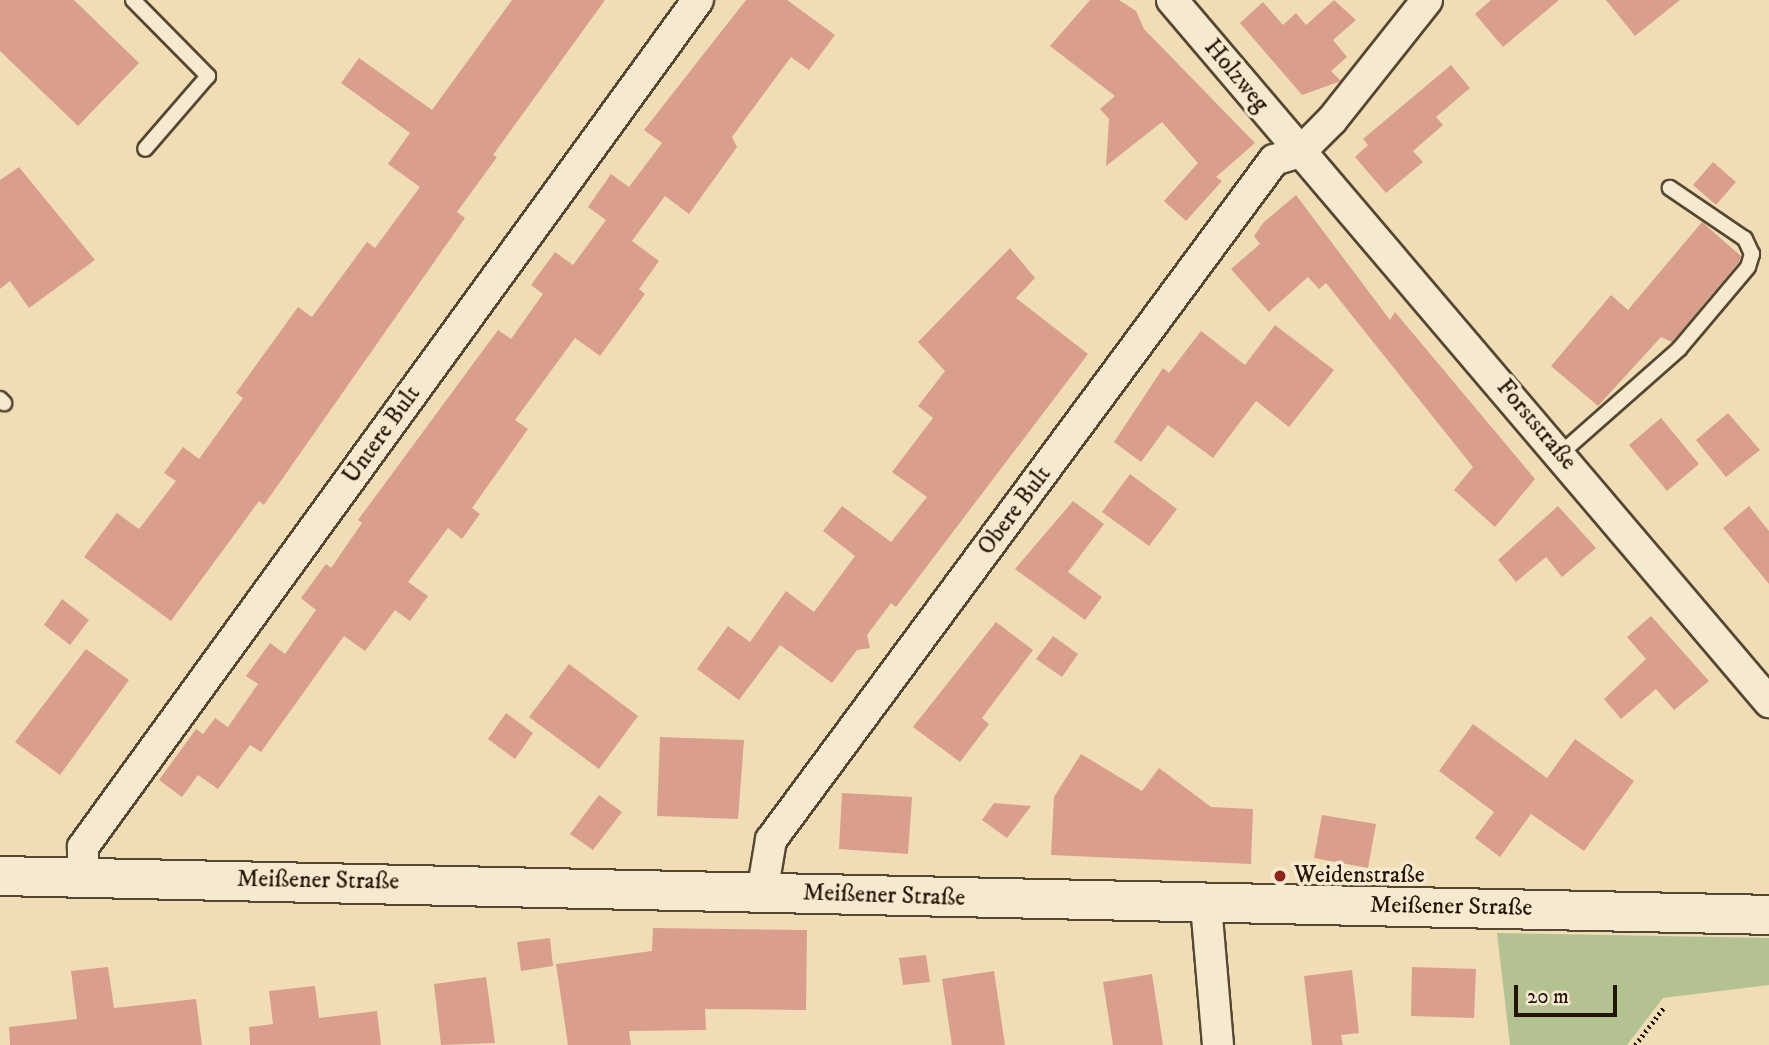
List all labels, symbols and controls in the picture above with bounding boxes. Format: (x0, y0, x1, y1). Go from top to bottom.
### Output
street label: Holzweg (1197, 34, 1275, 118)
street label: Forststraße (1490, 374, 1582, 476)
street label: Untere Bult (337, 381, 427, 489)
street label: Obere Bult (972, 461, 1058, 561)
place label: Weidenstraße (1294, 862, 1425, 890)
street label: Meißener Straße (237, 865, 399, 897)
marker: Weidenstraße (1272, 868, 1288, 884)
street label: Meißener Straße (802, 879, 966, 913)
street label: Meißener Straße (1370, 891, 1532, 923)
scale bar (1517, 972, 1620, 1016)
text: 20 m (1527, 984, 1569, 1010)

